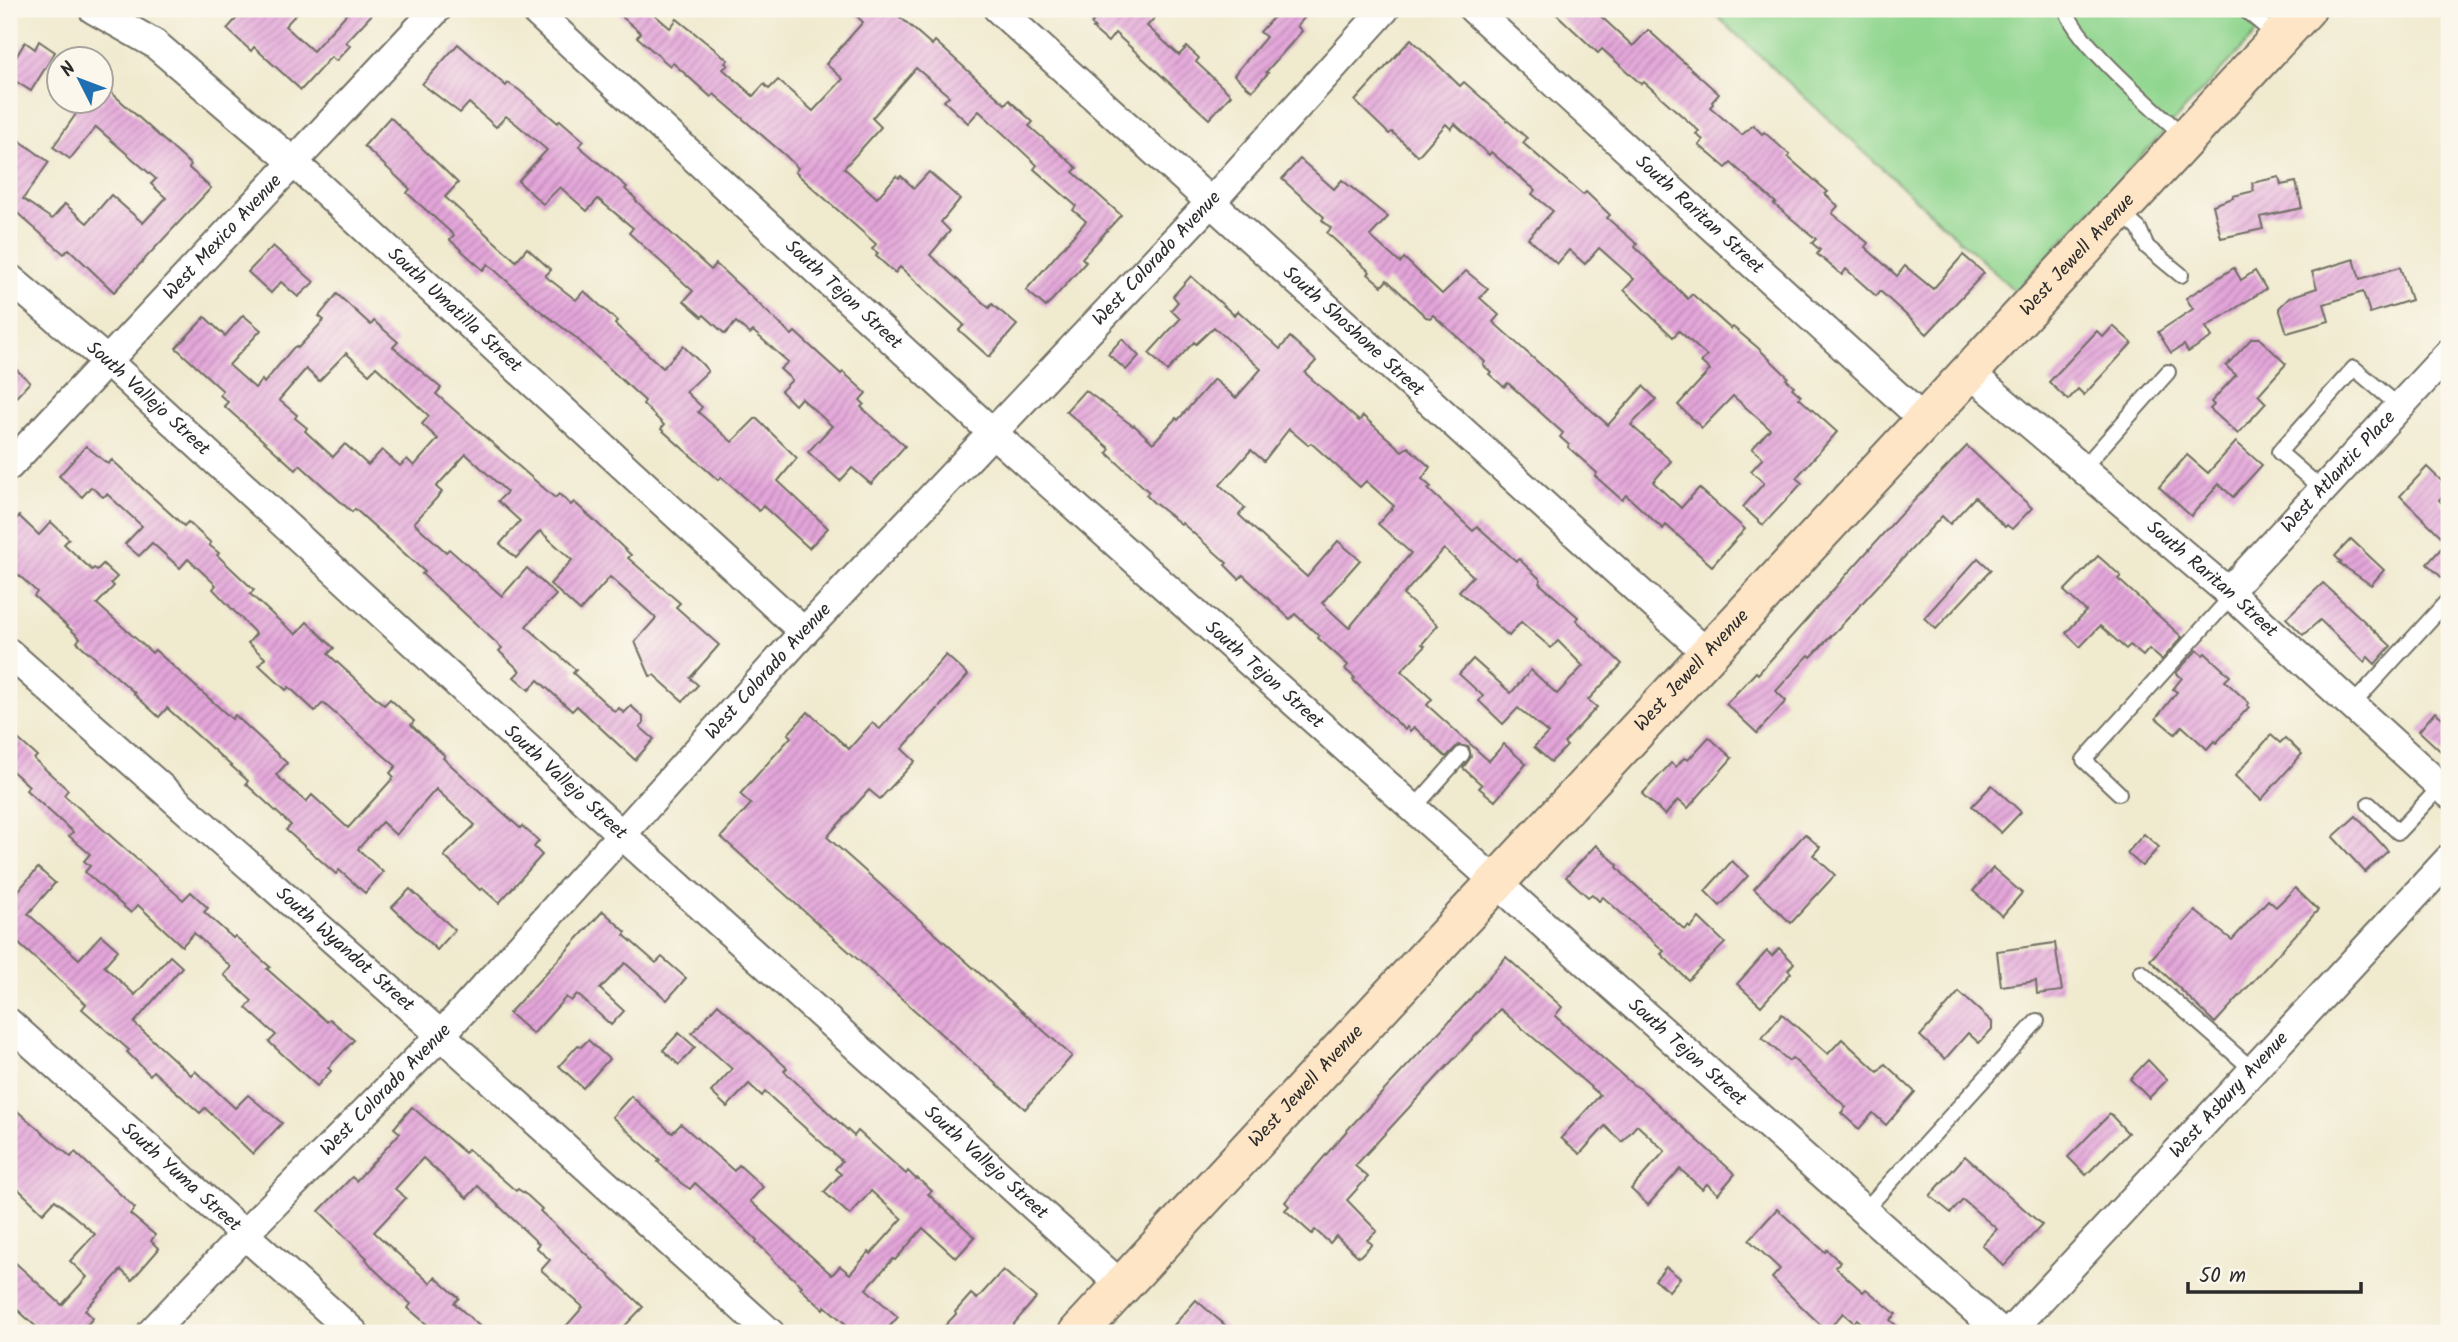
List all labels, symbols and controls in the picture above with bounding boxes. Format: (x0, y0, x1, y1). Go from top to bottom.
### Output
north arrow (46, 46, 116, 116)
text: N (54, 55, 84, 84)
street label: South Raritan Street (1628, 148, 1771, 283)
street label: West Mexico Avenue (156, 167, 290, 307)
street label: West Colorado Avenue (1086, 184, 1229, 333)
street label: West Jewell Avenue (2013, 187, 2143, 323)
street label: South Tejon Street (778, 233, 910, 358)
street label: South Umatilla Street (380, 240, 529, 381)
street label: South Shoshone Street (1275, 259, 1432, 405)
street label: South Vallejo Street (79, 334, 217, 464)
street label: West Atlantic Place (2274, 404, 2404, 541)
street label: South Raritan Street (2139, 514, 2285, 646)
street label: West Colorado Avenue (698, 596, 839, 747)
street label: West Jewell Avenue (1627, 602, 1757, 739)
street label: South Tejon Street (1198, 613, 1331, 737)
street label: South Vallejo Street (496, 718, 634, 848)
street label: South Wyandot Street (268, 880, 421, 1020)
street label: South Tejon Street (1621, 991, 1754, 1115)
street label: West Colorado Avenue (313, 1017, 459, 1164)
street label: West Jewell Avenue (1242, 1018, 1372, 1155)
street label: West Asbury Avenue (2163, 1025, 2297, 1166)
street label: South Vallejo Street (916, 1098, 1055, 1228)
street label: South Yuma Street (114, 1115, 248, 1240)
scale bar (2188, 1251, 2362, 1295)
text: 50 m (2199, 1260, 2246, 1293)

